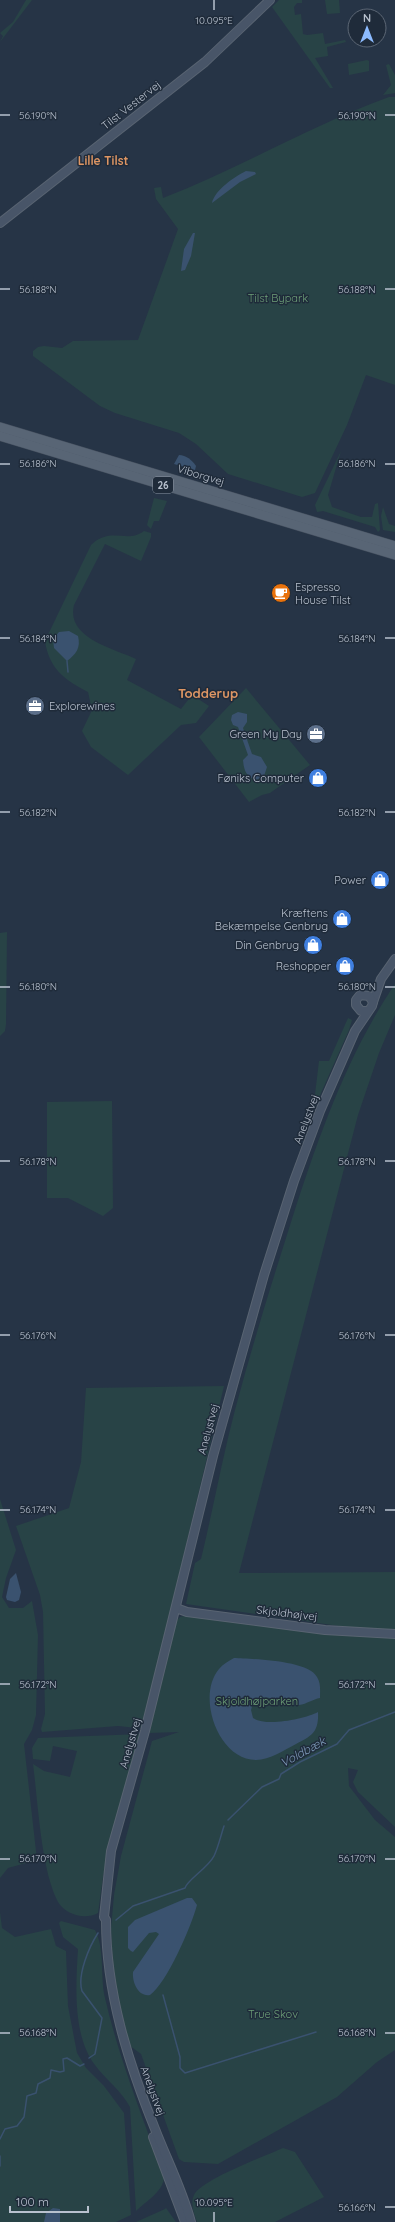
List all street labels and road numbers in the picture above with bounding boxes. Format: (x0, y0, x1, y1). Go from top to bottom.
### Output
street label: Tilst Vestervej (99, 77, 163, 133)
street label: Viborgvej (176, 461, 226, 489)
road number: 26 (153, 477, 173, 493)
street label: Anelystvej (290, 1092, 322, 1146)
street label: Anelystvej (195, 1402, 221, 1456)
street label: Skjoldhøjvej (256, 1602, 318, 1624)
street label: Anelystvej (116, 1716, 144, 1770)
street label: Anelystvej (138, 2064, 168, 2118)

